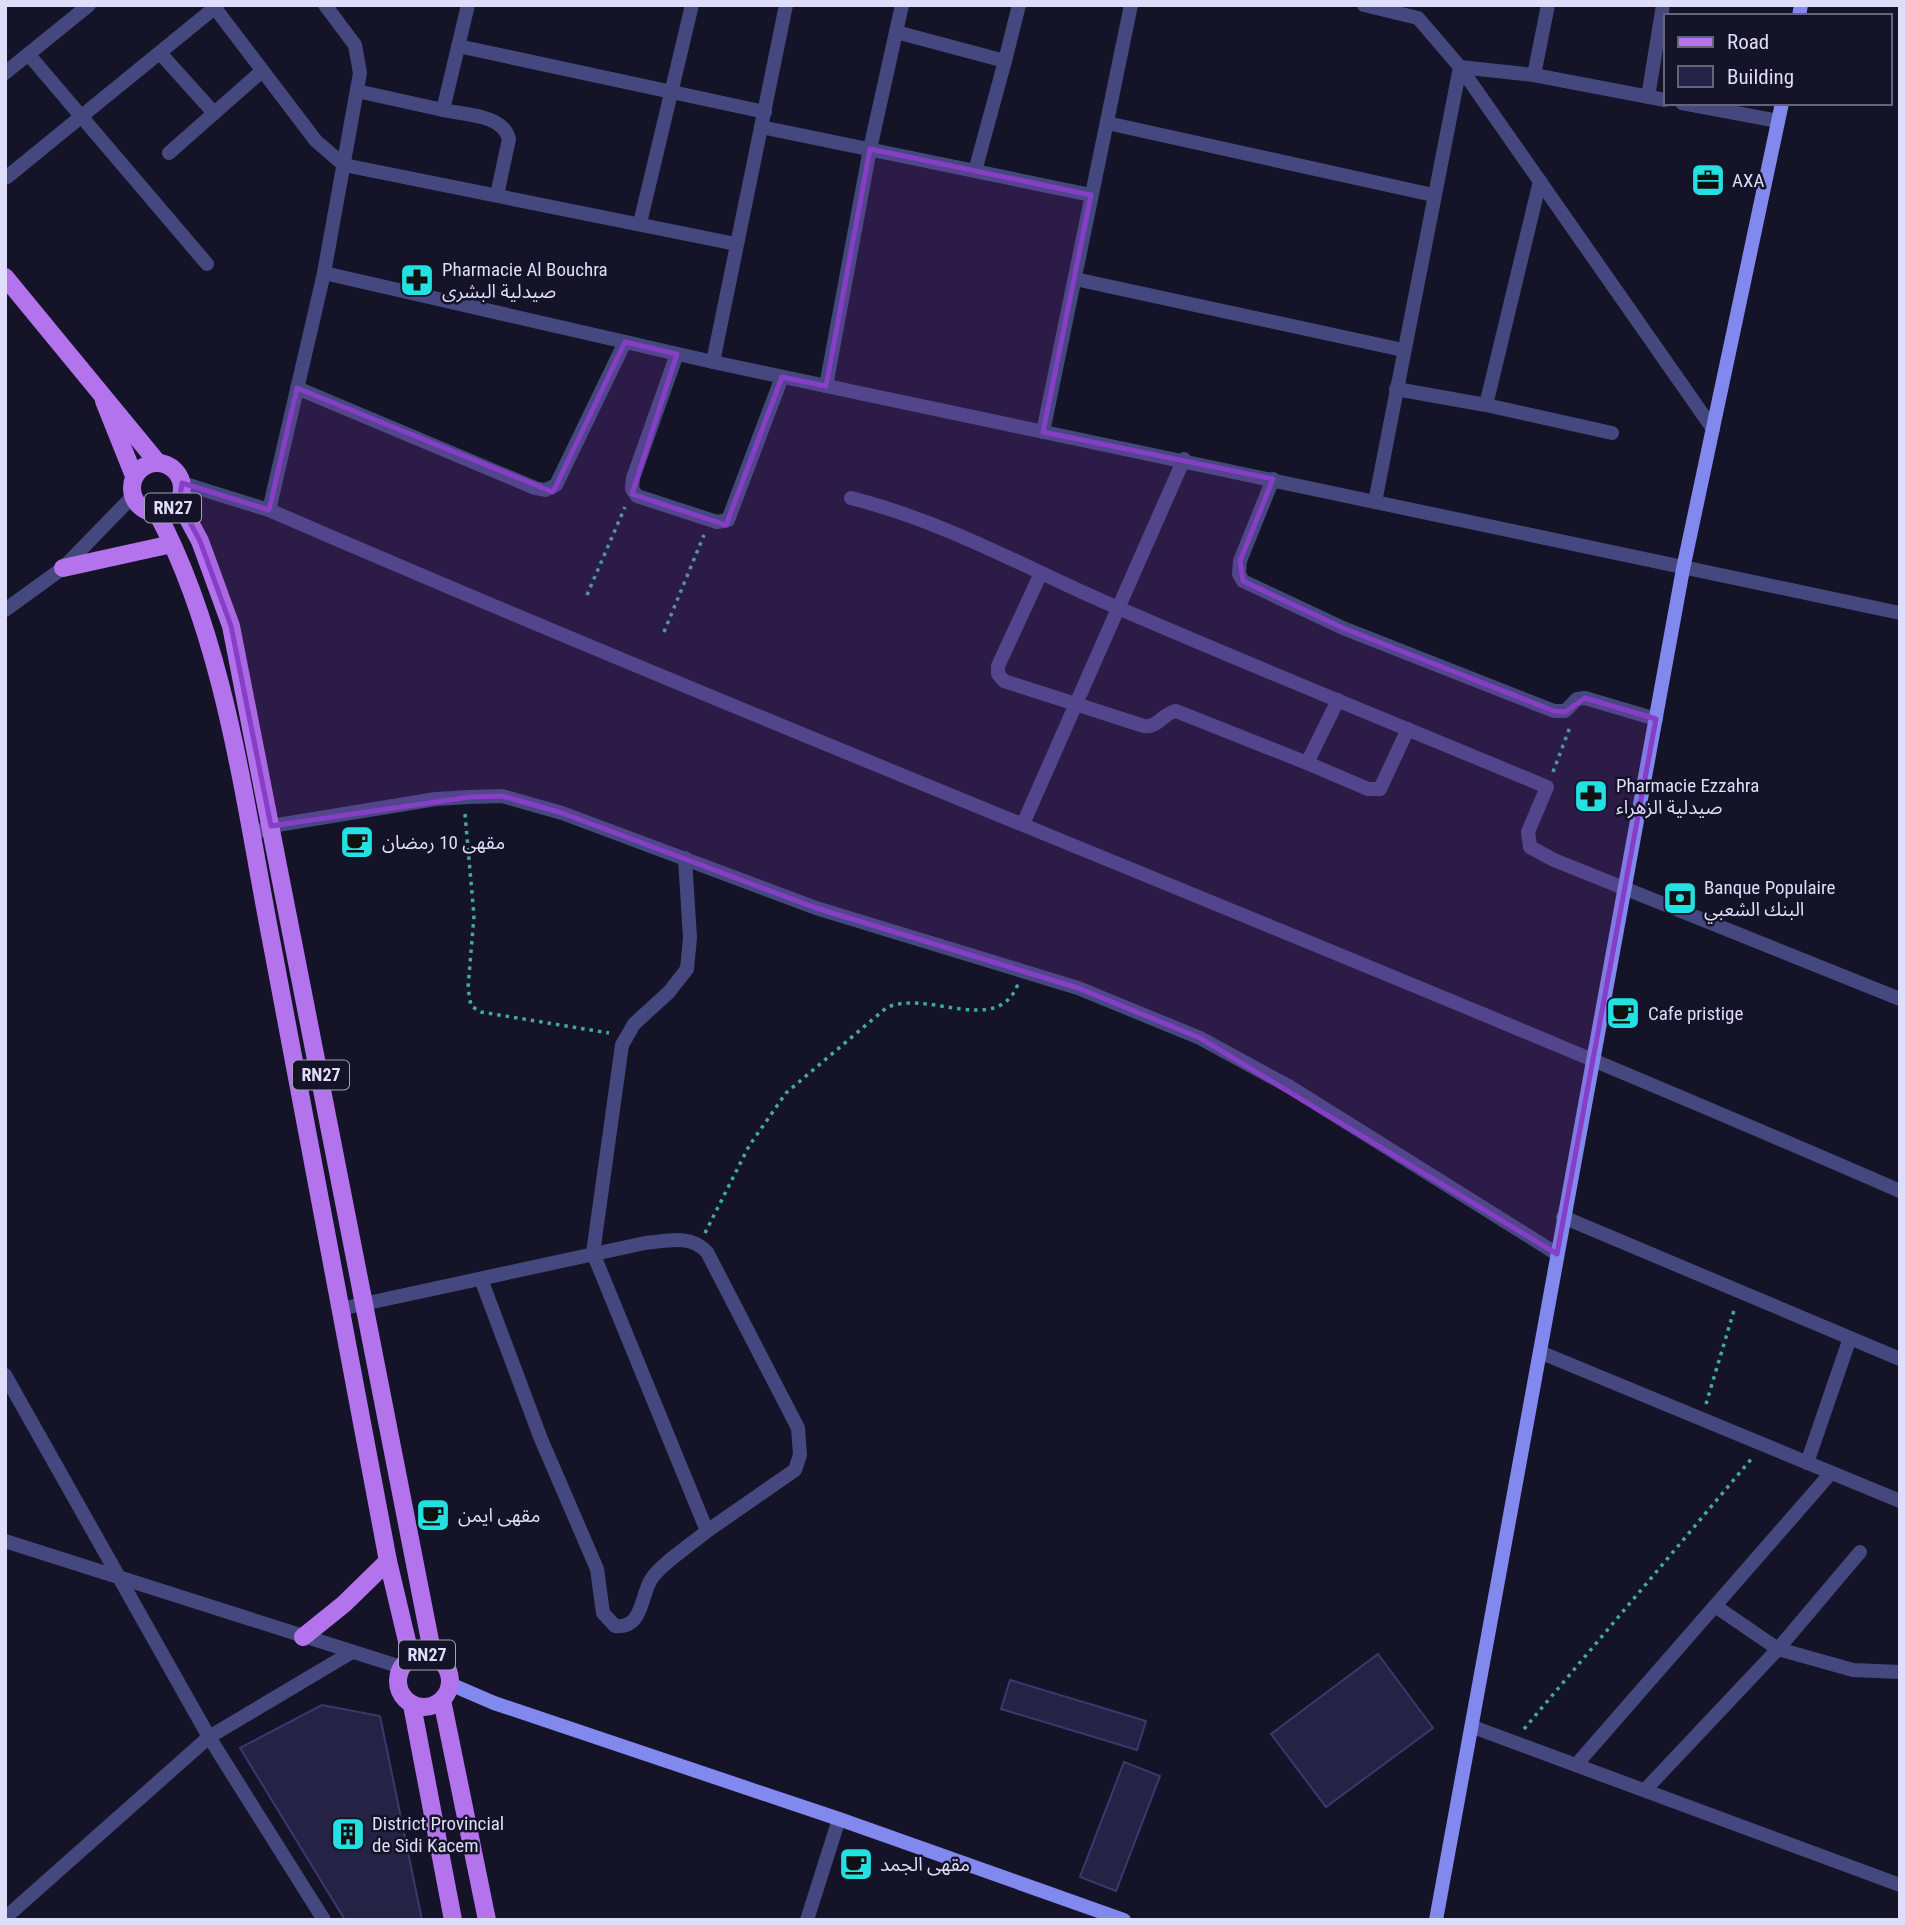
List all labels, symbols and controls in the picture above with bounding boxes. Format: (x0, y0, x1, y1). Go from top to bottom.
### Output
legend (1664, 14, 1891, 105)
text: Road (1727, 30, 1769, 54)
text: Building (1727, 65, 1794, 89)
office icon: AXA (1689, 161, 1727, 199)
place label: AXA (1732, 169, 1764, 192)
place label: Pharmacie Al Bouchra صيدلية البشرى (442, 258, 608, 303)
pharmacy icon: Pharmacie Al Bouchra صيدلية البشرى (398, 261, 436, 299)
road number: RN27 (145, 494, 201, 522)
place label: Pharmacie Ezzahra صيدلية الزهراء (1616, 774, 1759, 819)
pharmacy icon: Pharmacie Ezzahra صيدلية الزهراء (1572, 777, 1610, 815)
cafe icon: مقهى 10 رمضان (338, 823, 376, 861)
place label: مقهى 10 رمضان (382, 831, 505, 854)
place label: Banque Populaire البنك الشعبي (1704, 876, 1836, 924)
bank icon: Banque Populaire البنك الشعبي (1661, 879, 1699, 917)
cafe icon: Cafe pristige (1604, 994, 1642, 1032)
place label: Cafe pristige (1648, 1002, 1743, 1025)
road number: RN27 (293, 1060, 349, 1090)
cafe icon: مقهى ايمن (414, 1496, 452, 1534)
place label: مقهى ايمن (458, 1504, 540, 1527)
road number: RN27 (399, 1640, 455, 1670)
place label: District Provincial de Sidi Kacem (372, 1812, 504, 1857)
building icon: District Provincial de Sidi Kacem (329, 1815, 367, 1853)
cafe icon: مقهى الجمد (837, 1845, 875, 1883)
place label: مقهى الجمد (880, 1853, 970, 1876)

